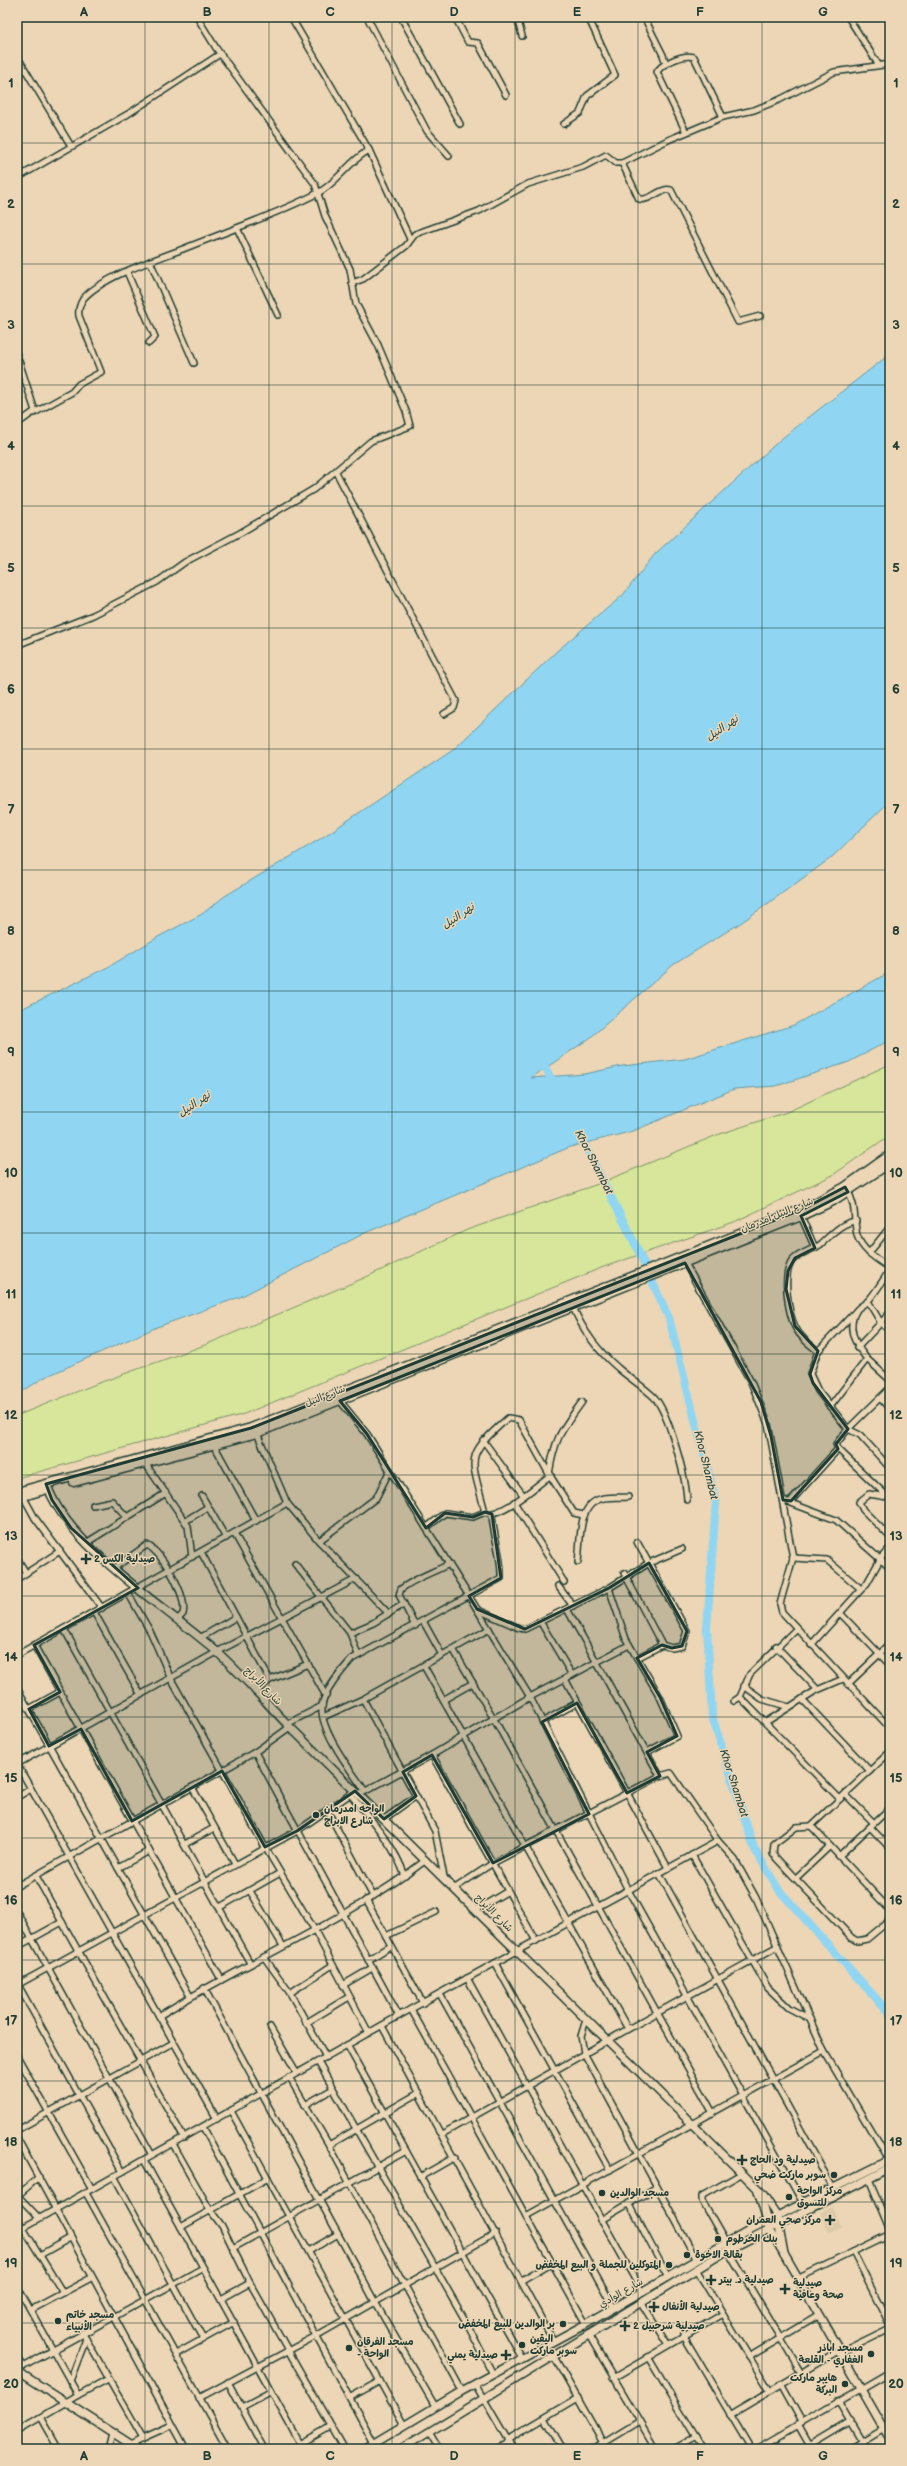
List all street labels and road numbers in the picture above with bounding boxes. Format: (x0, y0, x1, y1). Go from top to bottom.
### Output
street label: شارع النيل أمدرمان (739, 1195, 816, 1236)
street label: شارع النيل (303, 1382, 348, 1410)
street label: شارع الأبراج (241, 1664, 285, 1708)
street label: شارع الأبراج (472, 1891, 516, 1935)
street label: شارع الوادي (597, 2275, 647, 2312)

